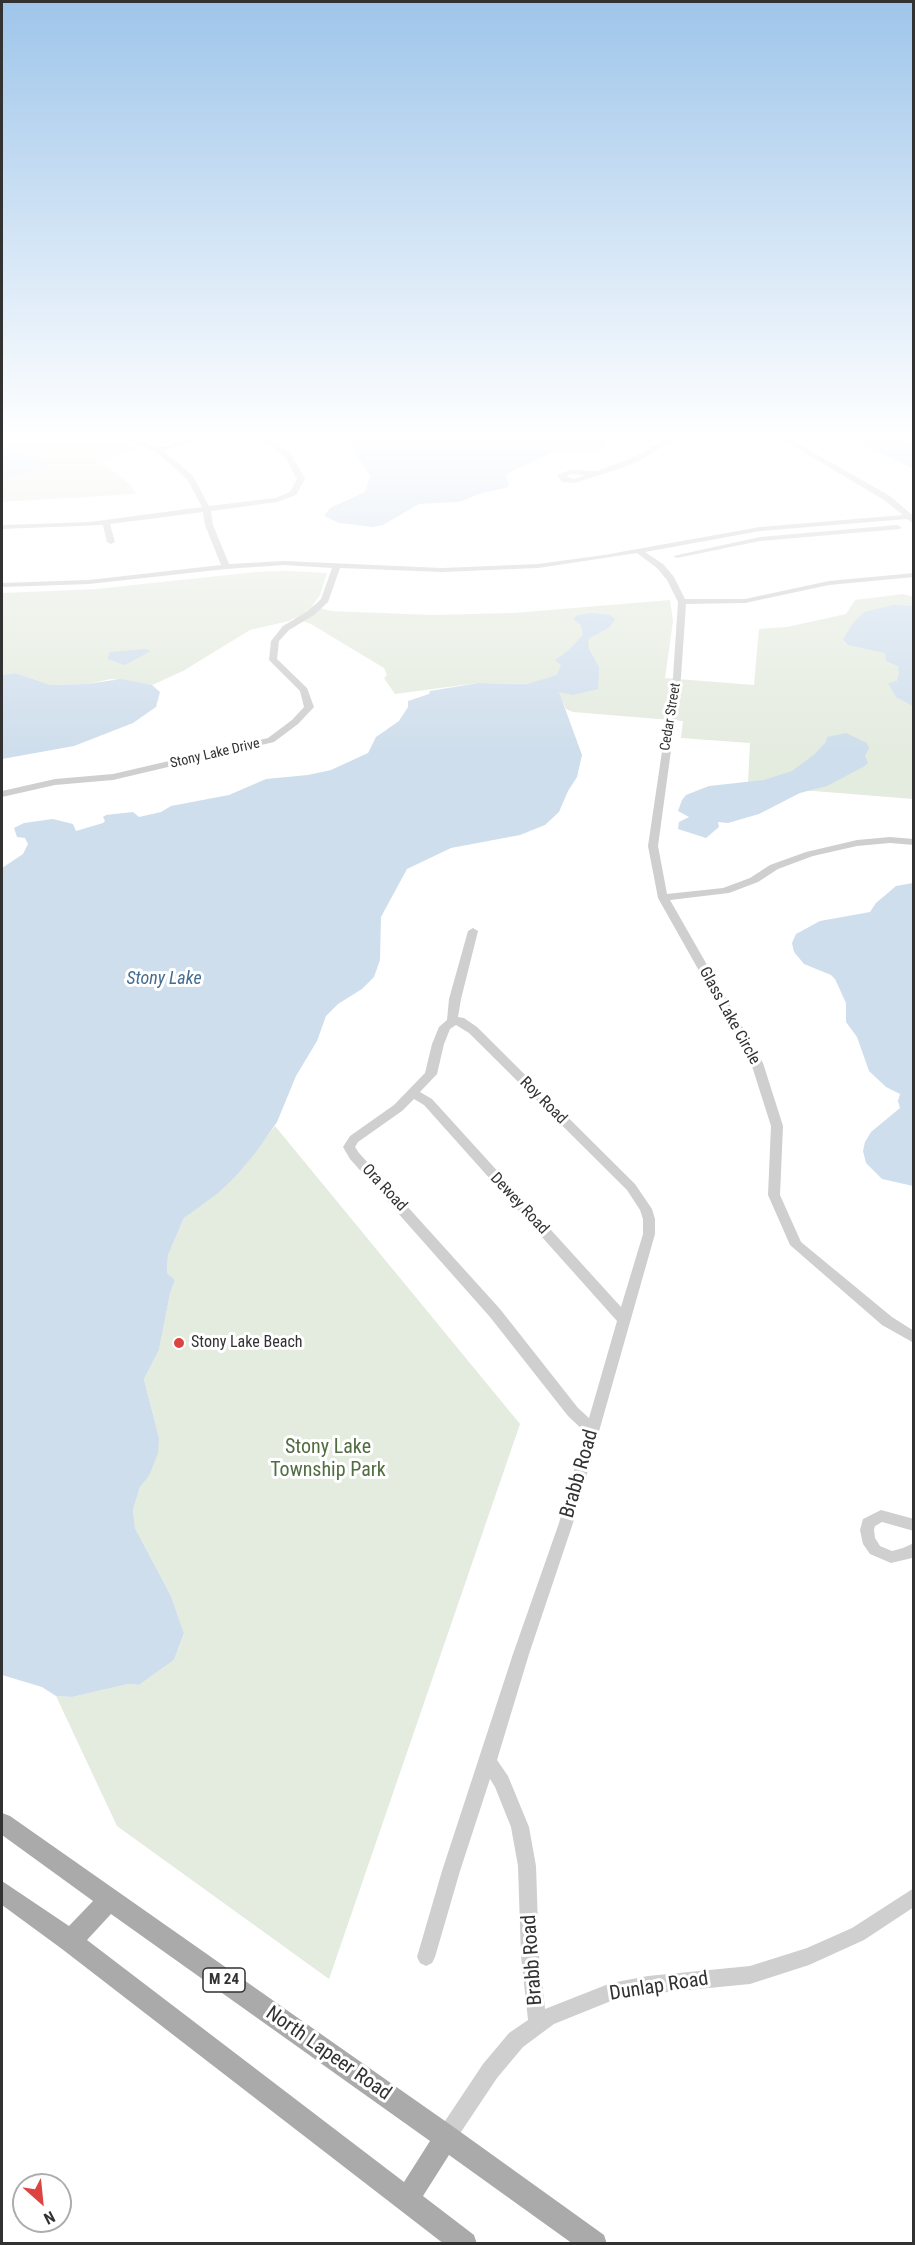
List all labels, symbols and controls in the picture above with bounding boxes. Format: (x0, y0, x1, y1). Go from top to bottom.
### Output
street label: Cedar Street (657, 682, 685, 752)
street label: Stony Lake Drive (169, 736, 261, 772)
street label: Glass Lake Circle (694, 964, 764, 1068)
water label: Stony Lake (126, 968, 202, 990)
street label: Roy Road (515, 1073, 571, 1129)
street label: Ora Road (357, 1160, 411, 1216)
street label: Dewey Road (486, 1169, 552, 1239)
place label: Stony Lake Beach (191, 1333, 303, 1353)
marker: Stony Lake Beach (172, 1336, 186, 1350)
street label: Brabb Road (556, 1427, 604, 1521)
park label: Stony Lake Township Park (270, 1436, 386, 1483)
street label: Brabb Road (518, 1914, 548, 2006)
street label: Dunlap Road (608, 1967, 710, 2007)
road number: M 24 (203, 1968, 245, 1992)
street label: North Lapeer Road (261, 2002, 395, 2106)
north arrow (12, 2173, 72, 2233)
text: N (41, 2207, 58, 2228)

